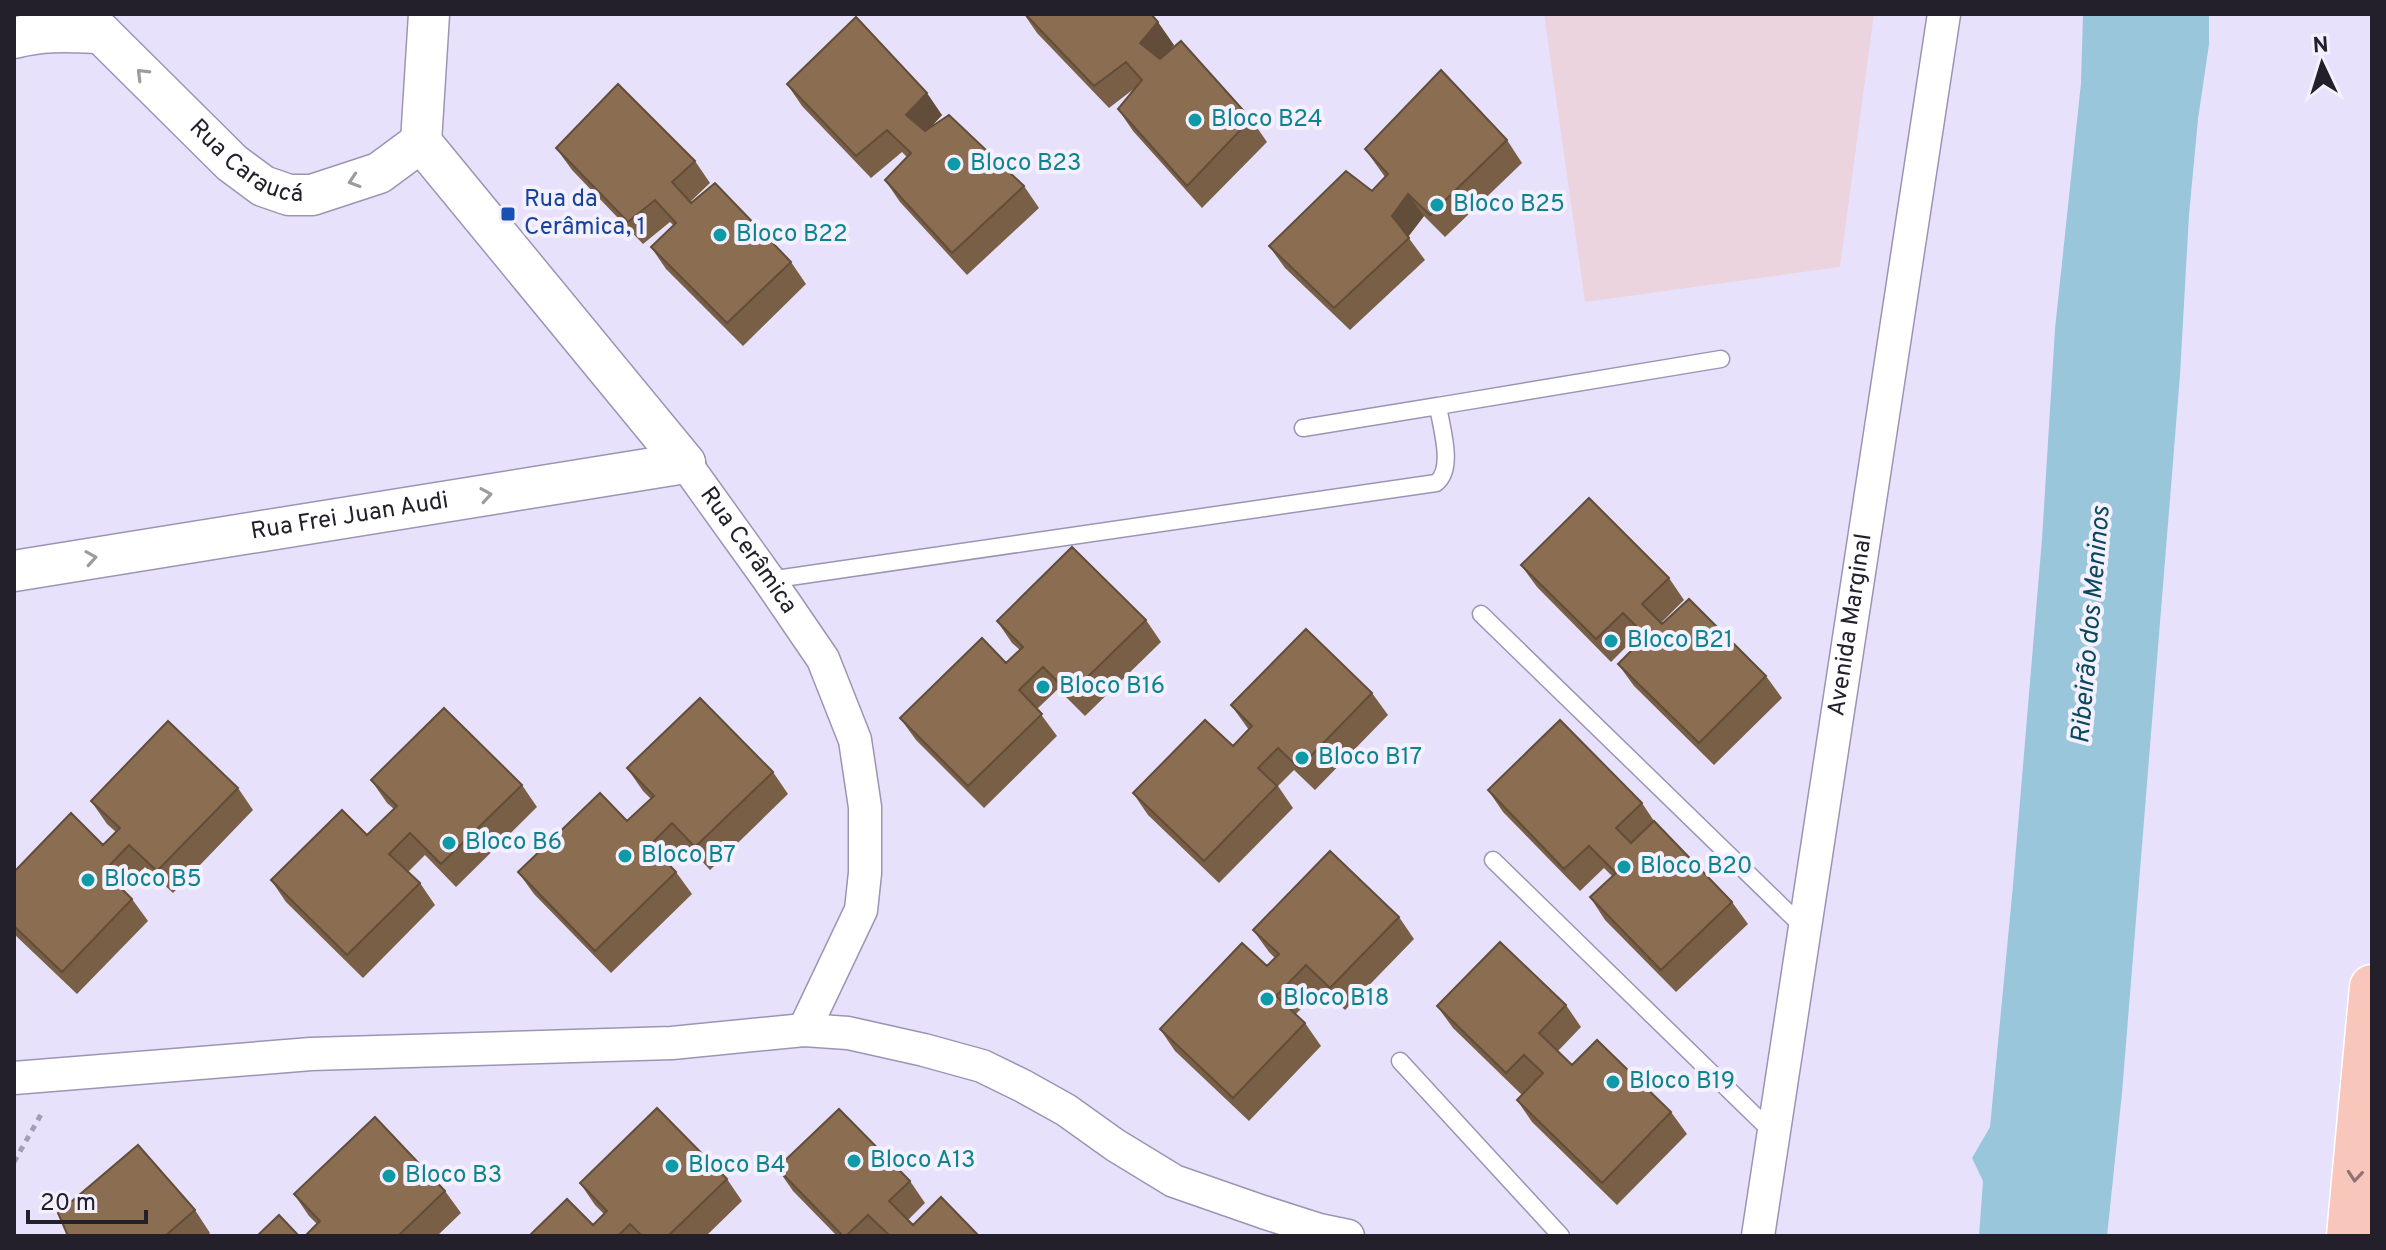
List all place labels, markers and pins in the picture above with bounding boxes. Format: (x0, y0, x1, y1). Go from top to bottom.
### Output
place label: Bloco B24 (1211, 105, 1323, 135)
marker: Bloco B24 (1186, 111, 1204, 129)
place label: Bloco B23 (970, 149, 1081, 179)
marker: Bloco B23 (945, 155, 963, 173)
place label: Rua da Cerâmica, 1 (524, 185, 646, 243)
place label: Bloco B25 (1453, 190, 1565, 220)
marker: Bloco B25 (1428, 196, 1446, 214)
marker: Rua da Cerâmica, 1 (499, 205, 517, 223)
place label: Bloco B22 (736, 220, 848, 250)
marker: Bloco B22 (711, 226, 729, 244)
place label: Bloco B21 (1627, 626, 1733, 656)
marker: Bloco B21 (1602, 632, 1620, 650)
place label: Bloco B16 (1059, 672, 1165, 702)
marker: Bloco B16 (1034, 678, 1052, 696)
place label: Bloco B17 (1318, 743, 1422, 773)
marker: Bloco B17 (1293, 749, 1311, 767)
place label: Bloco B6 (465, 828, 562, 858)
marker: Bloco B6 (440, 834, 458, 852)
place label: Bloco B7 (641, 841, 736, 871)
marker: Bloco B7 (616, 847, 634, 865)
place label: Bloco B20 (1640, 852, 1752, 882)
marker: Bloco B20 (1615, 858, 1633, 876)
place label: Bloco B5 (104, 865, 202, 895)
marker: Bloco B5 (79, 871, 97, 889)
place label: Bloco B18 (1283, 984, 1389, 1014)
marker: Bloco B18 (1258, 990, 1276, 1008)
place label: Bloco B19 (1629, 1067, 1735, 1097)
marker: Bloco B19 (1604, 1073, 1622, 1091)
place label: Bloco A13 (870, 1146, 976, 1176)
place label: Bloco B4 (688, 1151, 786, 1181)
marker: Bloco A13 (845, 1152, 863, 1170)
marker: Bloco B4 (663, 1157, 681, 1175)
place label: Bloco B3 (405, 1161, 502, 1191)
marker: Bloco B3 (380, 1167, 398, 1185)

